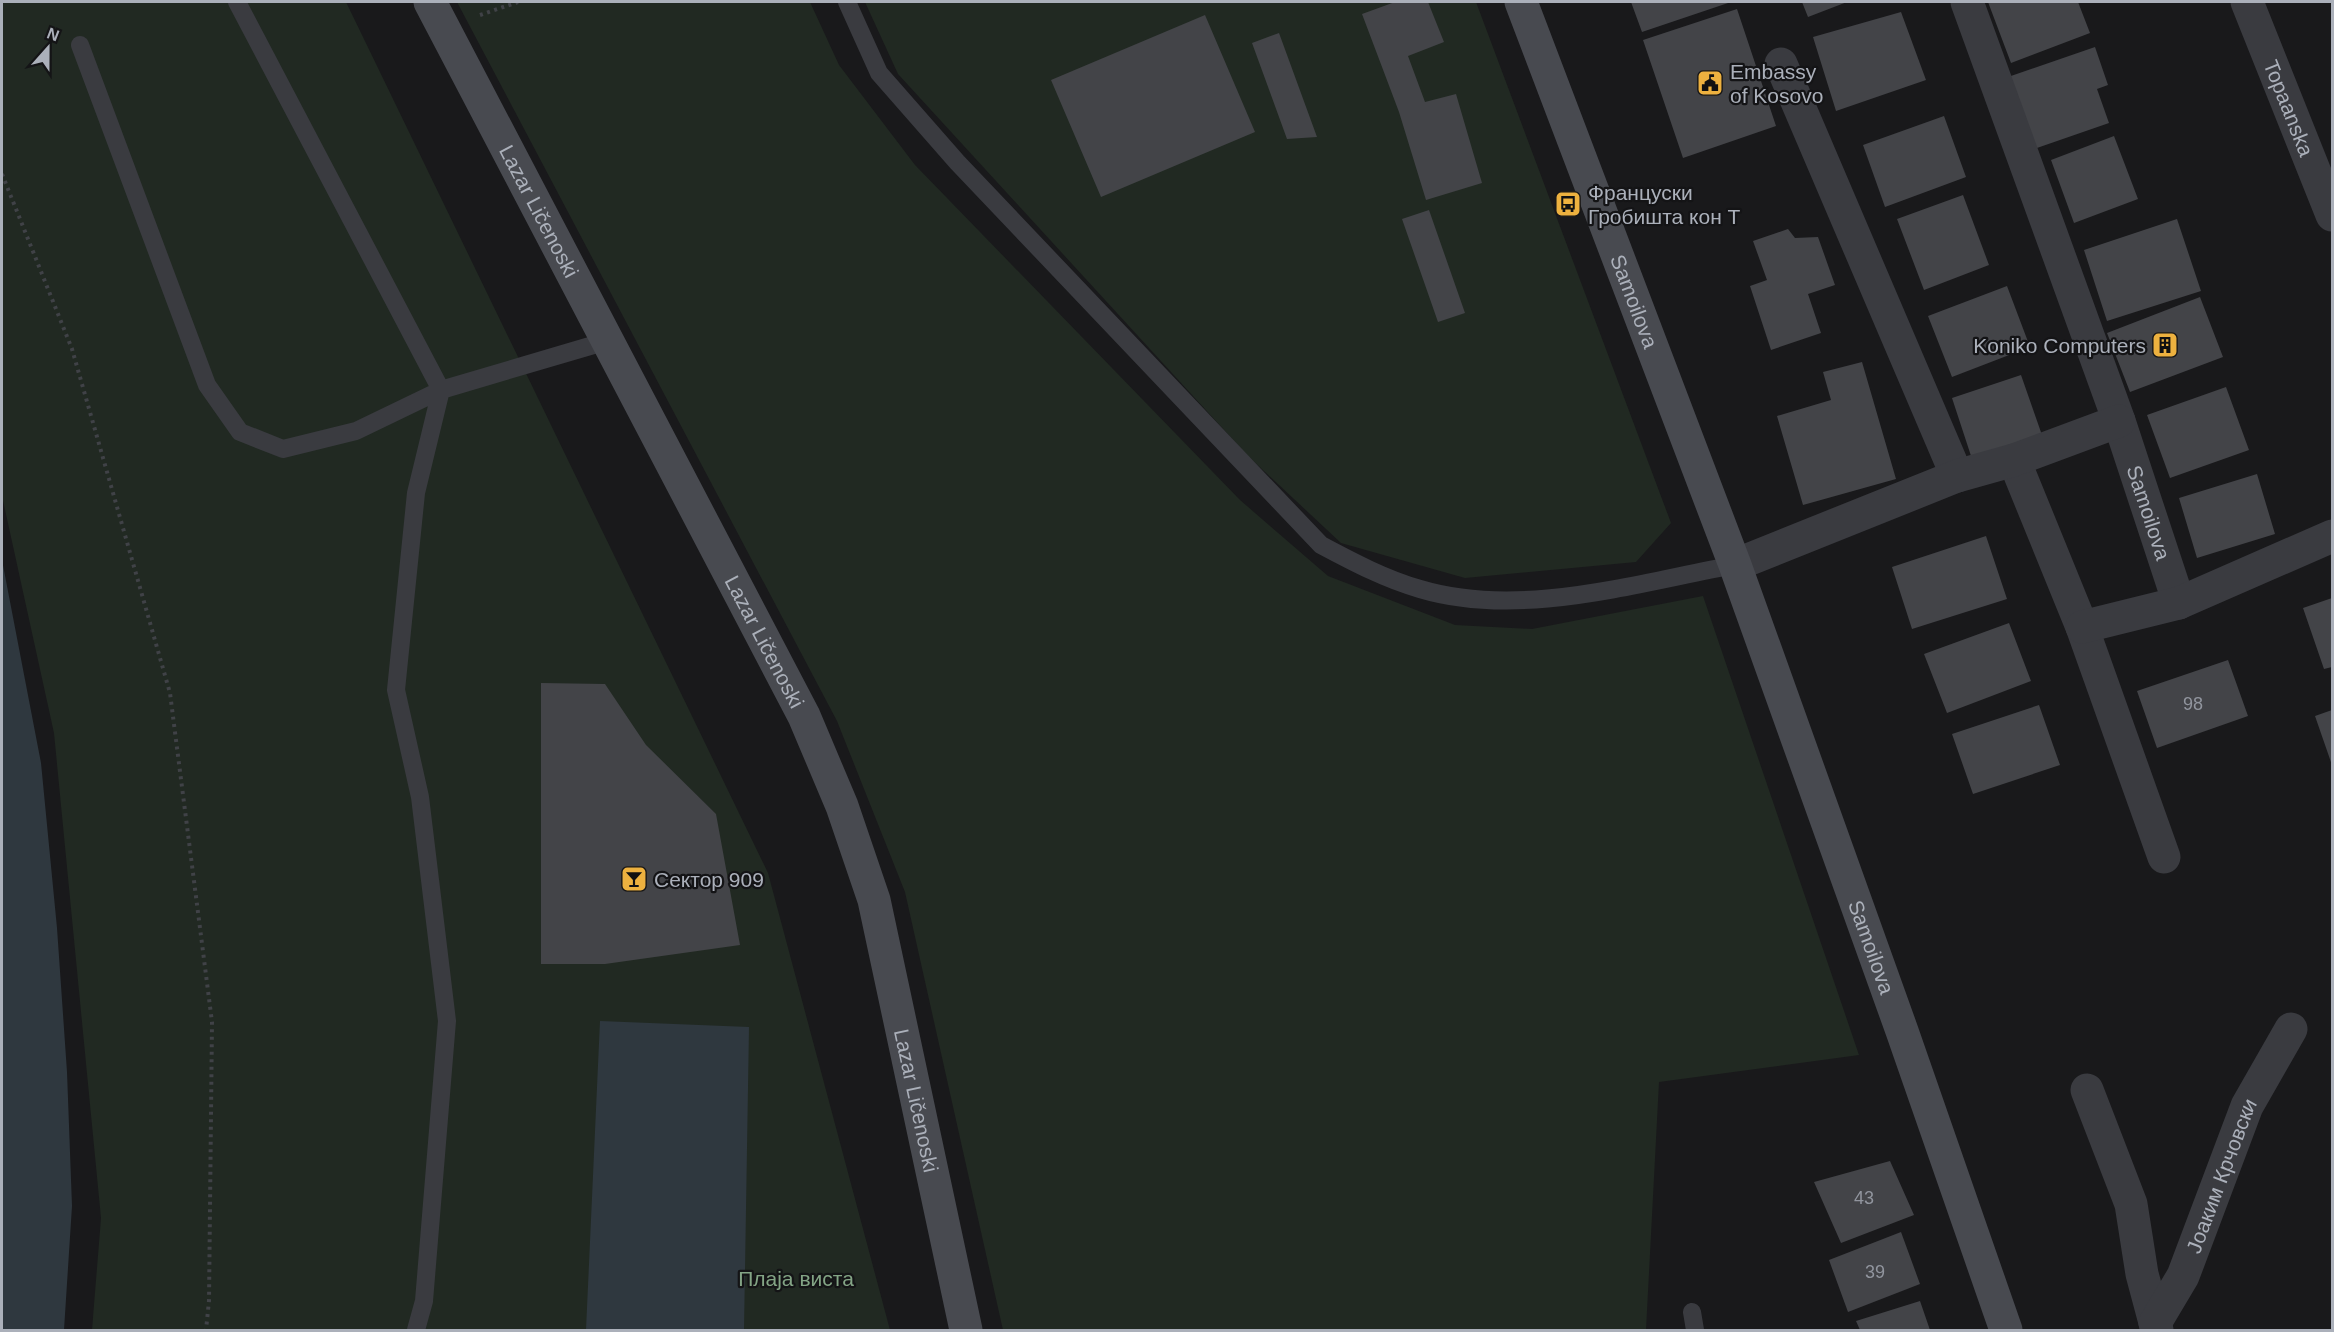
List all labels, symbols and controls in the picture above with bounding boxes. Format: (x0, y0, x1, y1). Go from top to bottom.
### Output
north arrow (18, 18, 78, 78)
text: N (45, 24, 62, 44)
street label: Topaanska (2260, 56, 2319, 160)
place label: Embassy of Kosovo (1730, 60, 1823, 107)
public building icon: Embassy of Kosovo (1695, 68, 1725, 98)
street label: Lazar Ličenoski (495, 141, 584, 281)
place label: Француски Гробишта кон Т (1588, 181, 1741, 228)
bus stop icon: Француски Гробишта кон Т (1553, 189, 1583, 219)
street label: Samoilova (1607, 251, 1663, 351)
building icon: Koniko Computers (2150, 330, 2180, 360)
place label: Koniko Computers (1973, 334, 2146, 357)
street label: Samoilova (2123, 462, 2176, 563)
street label: Lazar Ličenoski (721, 572, 809, 712)
house number: 98 (2183, 694, 2203, 714)
bar icon: Сектор 909 (619, 864, 649, 894)
place label: Сектор 909 (654, 868, 764, 891)
street label: Samoilova (1844, 897, 1899, 997)
street label: Lazar Ličenoski (890, 1027, 943, 1174)
street label: Јоаким Крчовски (2181, 1094, 2261, 1256)
house number: 43 (1854, 1188, 1874, 1208)
house number: 39 (1865, 1262, 1885, 1282)
park label: Плаја виста (738, 1267, 854, 1290)

